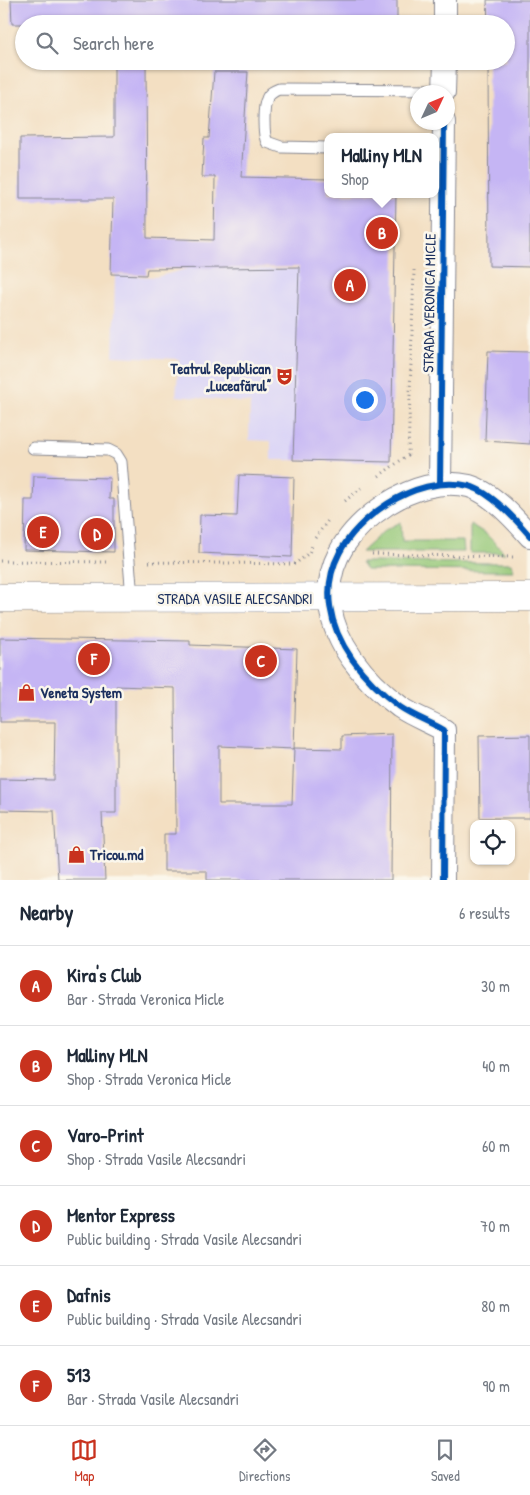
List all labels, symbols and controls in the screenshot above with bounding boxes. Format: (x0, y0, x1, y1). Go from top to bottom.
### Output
search box (15, 15, 515, 70)
icon: search (33, 29, 61, 57)
text: Search here (73, 30, 154, 56)
north arrow (410, 85, 455, 130)
popup (324, 133, 439, 198)
text: Malliny MLN (341, 142, 422, 168)
text: Shop (341, 168, 369, 190)
pin: B (366, 214, 398, 252)
street label: STRADA VERONICA MICLE (417, 233, 441, 373)
pin: A (334, 266, 366, 304)
place label: Teatrul Republican „Luceafărul” (170, 358, 271, 396)
theatre icon: Teatrul Republican „Luceafărul” (275, 367, 295, 387)
your location (352, 387, 378, 413)
pin: E (27, 513, 59, 551)
pin: D (81, 515, 113, 553)
street label: STRADA VASILE ALECSANDRI (157, 588, 313, 609)
pin: F (78, 640, 110, 678)
pin: C (245, 642, 277, 680)
shop icon: Veneta System (16, 682, 36, 702)
place label: Veneta System (40, 682, 122, 704)
map controls (470, 820, 515, 865)
button: locate (470, 820, 515, 865)
shop icon: Tricou.md (66, 844, 86, 864)
place label: Tricou.md (89, 844, 143, 865)
text: Nearby (20, 898, 73, 927)
text: 6 results (459, 902, 510, 924)
text: Kira's Club (67, 962, 142, 988)
text: A (32, 975, 40, 997)
text: 30 m (481, 975, 510, 997)
text: Bar · Strada Veronica Micle (67, 988, 224, 1010)
text: Malliny MLN (67, 1042, 148, 1068)
text: B (32, 1055, 40, 1077)
text: 40 m (482, 1055, 510, 1077)
text: Shop · Strada Veronica Micle (67, 1068, 231, 1090)
text: Varo-Print (67, 1122, 144, 1148)
text: C (32, 1135, 40, 1157)
text: 60 m (482, 1135, 510, 1157)
text: Shop · Strada Vasile Alecsandri (67, 1148, 246, 1170)
text: Mentor Express (67, 1202, 175, 1228)
text: D (32, 1215, 40, 1237)
text: 70 m (480, 1215, 510, 1237)
text: Public building · Strada Vasile Alecsandri (67, 1228, 302, 1250)
text: Dafnis (67, 1282, 110, 1308)
text: E (32, 1295, 40, 1317)
text: 80 m (481, 1295, 510, 1317)
text: Public building · Strada Vasile Alecsandri (67, 1308, 302, 1330)
text: 513 (67, 1362, 90, 1388)
text: F (33, 1375, 39, 1397)
text: 90 m (482, 1375, 510, 1397)
text: Bar · Strada Vasile Alecsandri (67, 1388, 239, 1410)
tab: Map (70, 1436, 98, 1485)
tab: Directions (239, 1436, 290, 1485)
tab: Saved (431, 1436, 460, 1485)

